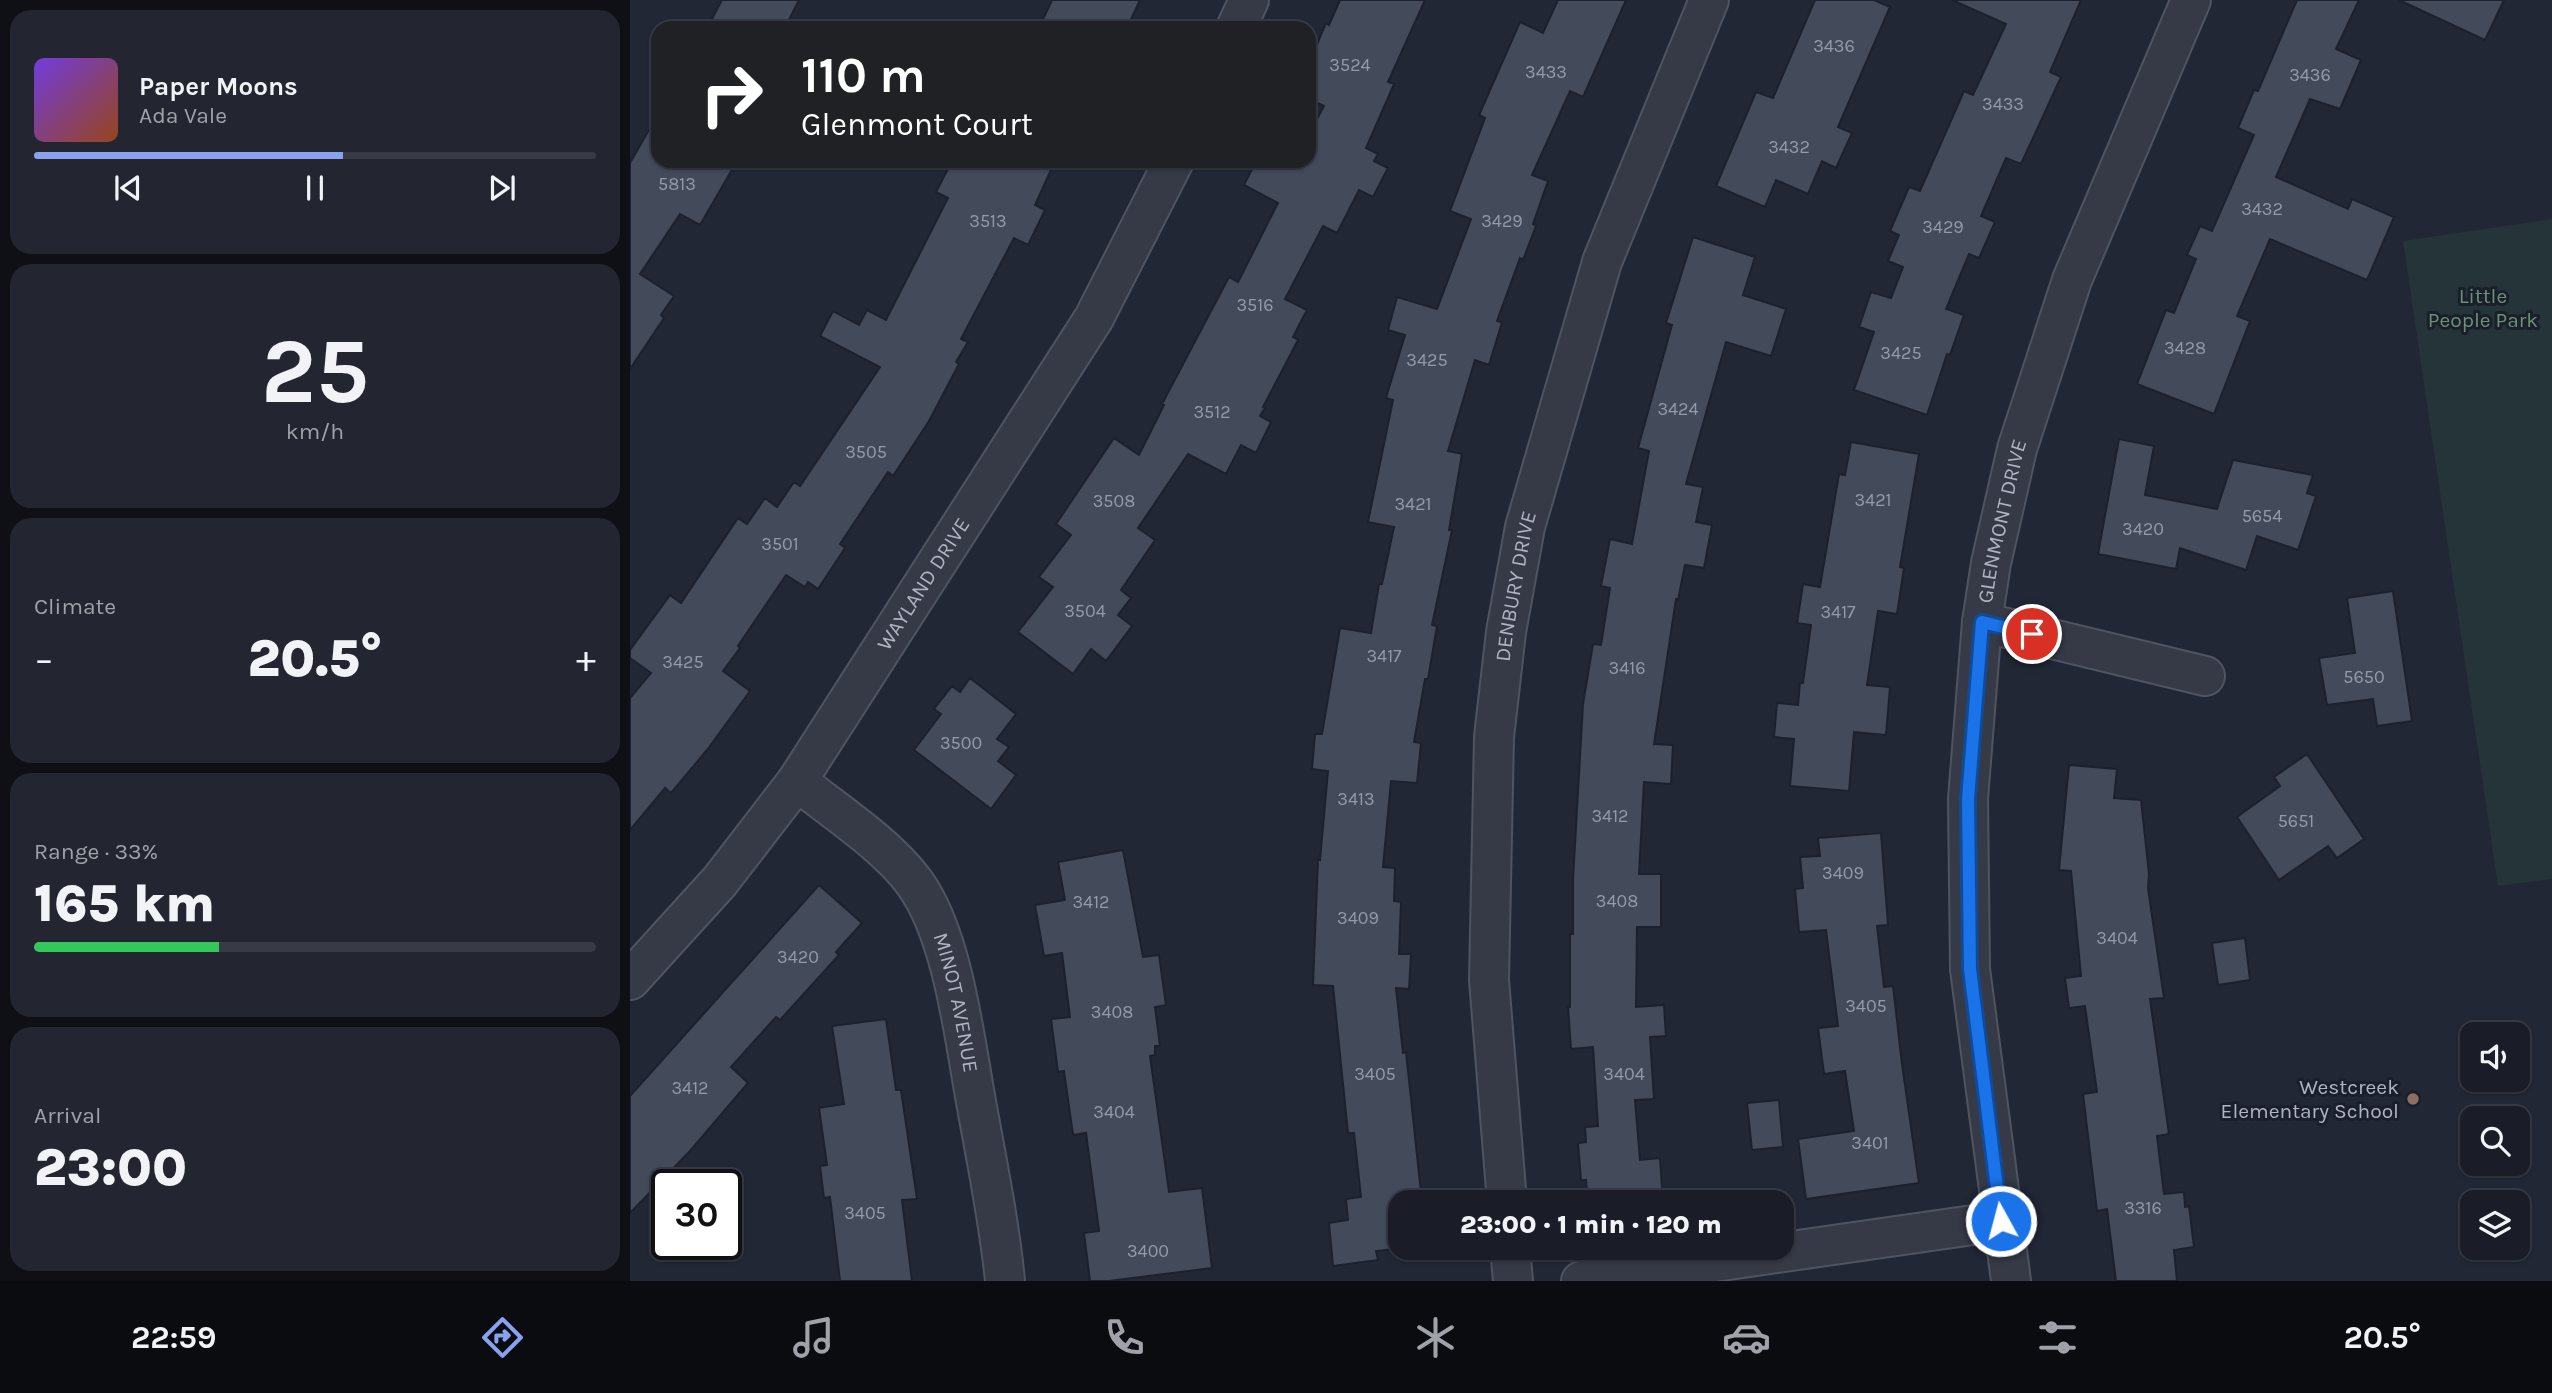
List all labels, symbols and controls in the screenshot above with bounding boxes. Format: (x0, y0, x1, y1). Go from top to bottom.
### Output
house number: 3436 (1813, 35, 1855, 57)
text: 110 m (801, 47, 926, 104)
icon: right (686, 49, 777, 140)
house number: 3524 (1329, 54, 1371, 76)
house number: 3433 (1525, 61, 1567, 83)
house number: 3436 (2289, 64, 2331, 86)
text: Paper Moons (139, 71, 298, 102)
house number: 3433 (1982, 93, 2024, 115)
text: Ada Vale (139, 102, 227, 129)
text: Glenmont Court (801, 106, 1033, 143)
house number: 3432 (1768, 136, 1810, 158)
icon: previous (109, 169, 147, 207)
icon: pause (296, 169, 334, 207)
icon: next (483, 169, 521, 207)
house number: 5813 (658, 173, 696, 195)
house number: 3432 (2241, 198, 2283, 220)
house number: 3513 (969, 210, 1007, 232)
house number: 3429 (1481, 210, 1523, 232)
house number: 3429 (1922, 216, 1964, 238)
park label: Little People Park (2428, 284, 2538, 332)
house number: 3516 (1236, 294, 1274, 316)
text: 25 (261, 319, 369, 425)
house number: 3428 (2164, 337, 2206, 359)
house number: 3425 (1880, 342, 1922, 364)
house number: 3425 (1406, 349, 1448, 371)
house number: 3424 (1657, 398, 1699, 420)
house number: 3512 (1193, 401, 1231, 423)
text: km/h (286, 418, 344, 445)
street label: GLENMONT DRIVE (1973, 436, 2031, 605)
house number: 3505 (845, 441, 887, 463)
house number: 3421 (1854, 489, 1892, 511)
house number: 3508 (1093, 490, 1135, 512)
house number: 3421 (1394, 493, 1432, 515)
house number: 5654 (2242, 505, 2282, 527)
street label: DENBURY DRIVE (1491, 508, 1541, 663)
street label: WAYLAND DRIVE (872, 513, 975, 655)
house number: 3420 (2122, 518, 2164, 540)
house number: 3501 (761, 533, 799, 555)
text: Climate (34, 593, 116, 620)
house number: 3504 (1064, 600, 1106, 622)
house number: 3417 (1820, 601, 1856, 623)
pin (2002, 604, 2062, 664)
icon: arrive (2013, 615, 2051, 653)
text: 20.5° (247, 628, 383, 689)
text: − (34, 637, 54, 682)
text: + (576, 637, 596, 682)
house number: 3417 (1366, 645, 1402, 667)
house number: 3425 (662, 651, 704, 673)
house number: 3416 (1609, 657, 1645, 679)
house number: 5650 (2343, 666, 2385, 688)
house number: 3500 (940, 732, 982, 754)
house number: 3413 (1337, 788, 1375, 810)
house number: 3412 (1591, 805, 1629, 827)
house number: 5651 (2278, 810, 2314, 832)
text: Range · 33% (34, 838, 158, 865)
house number: 3409 (1822, 862, 1864, 884)
text: 165 km (34, 873, 215, 934)
house number: 3408 (1596, 890, 1638, 912)
house number: 3412 (1072, 891, 1110, 913)
house number: 3409 (1337, 907, 1379, 929)
house number: 3404 (2096, 927, 2138, 949)
street label: MINOT AVENUE (929, 930, 983, 1074)
house number: 3420 (777, 946, 819, 968)
house number: 3405 (1845, 995, 1887, 1017)
house number: 3408 (1091, 1001, 1133, 1023)
map controls (2460, 1022, 2530, 1260)
button: sound (2460, 1022, 2530, 1092)
house number: 3405 (1354, 1063, 1396, 1085)
house number: 3404 (1603, 1063, 1645, 1085)
place label: Westcreek Elementary School (2221, 1075, 2399, 1123)
house number: 3412 (671, 1077, 709, 1099)
marker: Westcreek Elementary School (2405, 1091, 2421, 1107)
house number: 3404 (1093, 1101, 1135, 1123)
text: Arrival (34, 1102, 101, 1129)
button: search (2460, 1106, 2530, 1176)
house number: 3401 (1851, 1132, 1889, 1154)
text: 23:00 (34, 1137, 187, 1198)
speed limit sign: 30 (651, 1169, 742, 1260)
position arrow (1964, 1184, 2038, 1258)
button: layers (2460, 1190, 2530, 1260)
house number: 3316 (2124, 1197, 2162, 1219)
house number: 3405 (844, 1202, 886, 1224)
text: 23:00 · 1 min · 120 m (1460, 1209, 1722, 1240)
house number: 3400 (1127, 1240, 1169, 1262)
icon: directions (478, 1313, 527, 1362)
icon: music (789, 1313, 838, 1362)
icon: phone (1100, 1313, 1149, 1362)
icon: climate (1411, 1313, 1460, 1362)
icon: car (1722, 1313, 1771, 1362)
icon: filters (2033, 1313, 2082, 1362)
text: 22:59 (131, 1319, 216, 1356)
text: 20.5° (2343, 1319, 2421, 1356)

